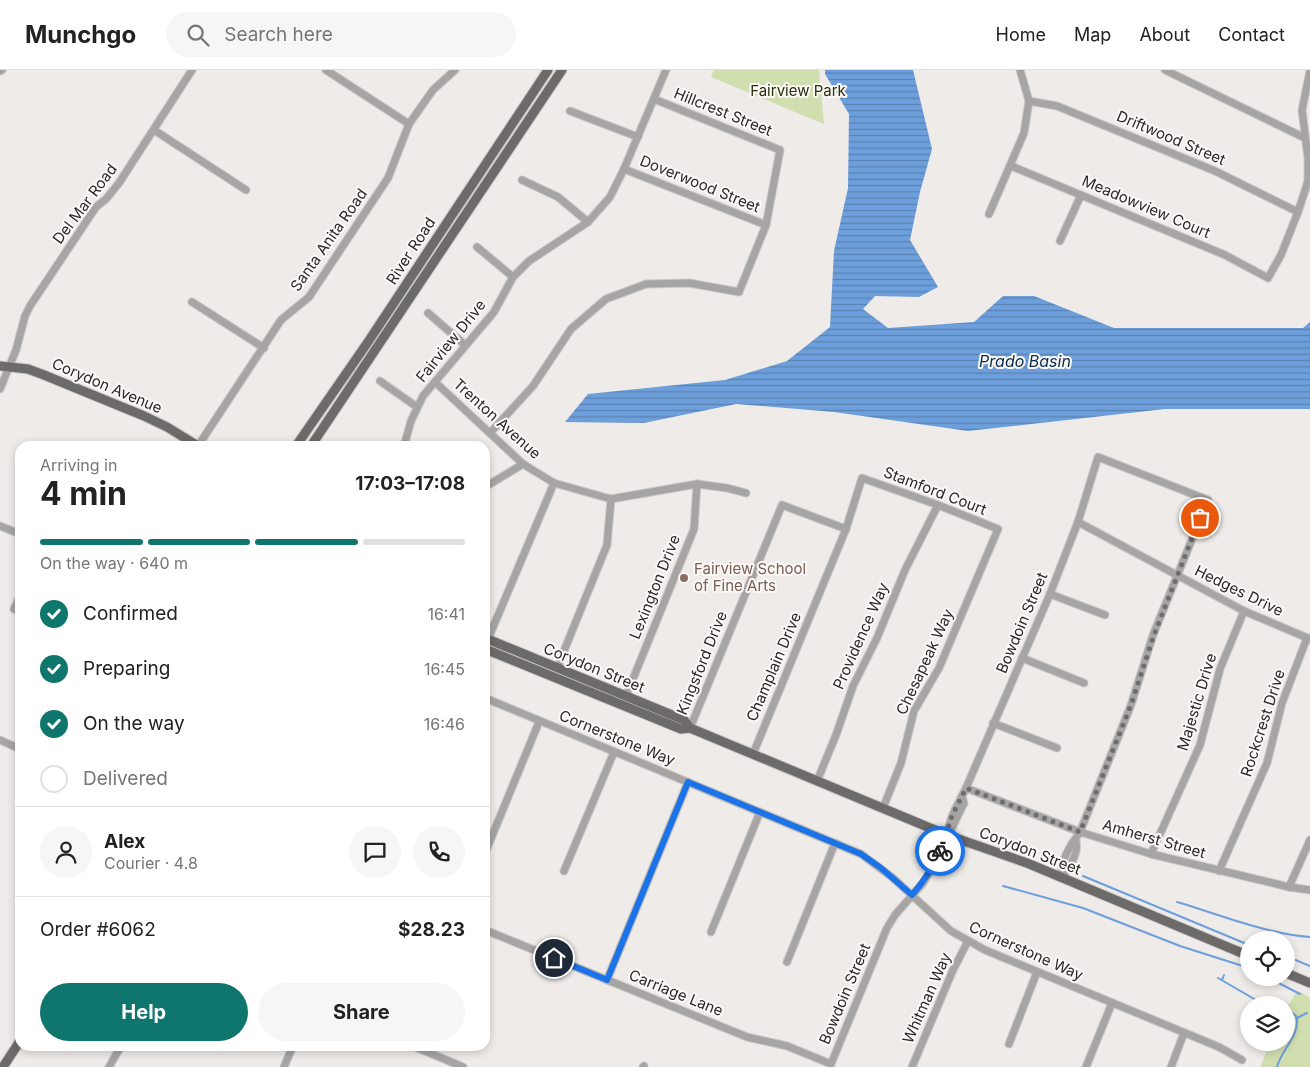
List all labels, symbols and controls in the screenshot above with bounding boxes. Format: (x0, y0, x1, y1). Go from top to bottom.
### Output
search box (166, 12, 516, 57)
text: Munchgo (25, 20, 136, 49)
icon: search (184, 21, 212, 49)
text: Search here (224, 23, 333, 46)
text: Home (996, 24, 1046, 45)
text: Map (1074, 24, 1111, 45)
text: About (1139, 24, 1190, 45)
text: Contact (1218, 24, 1285, 45)
park label: Fairview Park (750, 81, 847, 100)
street label: Hillcrest Street (671, 83, 775, 140)
street label: Driftwood Street (1114, 106, 1228, 169)
street label: Doverwood Street (637, 151, 763, 216)
street label: Del Mar Road (48, 160, 121, 248)
street label: Meadowview Court (1079, 171, 1213, 242)
street label: Santa Anita Road (286, 185, 371, 295)
street label: River Road (382, 214, 439, 288)
street label: Fairview Drive (412, 296, 490, 386)
water label: Prado Basin (979, 351, 1071, 371)
street label: Corydon Avenue (49, 354, 165, 417)
street label: Trenton Avenue (450, 374, 545, 463)
text: Arriving in (40, 455, 117, 475)
street label: Stamford Court (881, 462, 989, 519)
text: 17:03–17:08 (355, 472, 465, 495)
text: 4 min (40, 474, 127, 513)
pin (1179, 497, 1221, 539)
icon: bag (1186, 504, 1214, 532)
street label: Lexington Drive (625, 532, 684, 642)
text: On the way · 640 m (40, 553, 188, 573)
place label: Fairview School of Fine Arts (694, 559, 806, 595)
street label: Hedges Drive (1192, 561, 1287, 620)
street label: Bowdoin Street (992, 569, 1051, 676)
marker: Fairview School of Fine Arts (678, 572, 690, 584)
street label: Providence Way (829, 579, 893, 692)
icon: check (40, 600, 68, 628)
text: Confirmed (83, 602, 178, 625)
text: 16:41 (427, 604, 465, 624)
street label: Chesapeak Way (892, 605, 958, 718)
street label: Kingsford Drive (672, 608, 731, 717)
street label: Champlain Drive (742, 609, 805, 724)
street label: Corydon Street (541, 639, 648, 697)
street label: Majestic Drive (1173, 651, 1220, 753)
icon: check (40, 655, 68, 683)
text: Preparing (83, 657, 170, 680)
text: 16:45 (424, 659, 465, 679)
street label: Rockcrest Drive (1236, 667, 1289, 779)
street label: Cornerstone Way (556, 706, 678, 770)
icon: check (40, 710, 68, 738)
text: On the way (83, 712, 185, 735)
text: 16:46 (424, 714, 465, 734)
text: Delivered (83, 767, 168, 790)
street label: Amherst Street (1101, 815, 1208, 862)
street label: Corydon Street (977, 822, 1084, 879)
button: person (40, 826, 92, 878)
button: chat (349, 826, 401, 878)
button: phone (413, 826, 465, 878)
courier (915, 826, 965, 876)
text: Alex (104, 830, 145, 853)
icon: bike (926, 837, 954, 865)
text: Courier · 4.8 (104, 853, 198, 873)
street label: Cornerstone Way (966, 917, 1087, 985)
text: Order #6062 (40, 918, 156, 941)
text: $28.23 (398, 918, 465, 941)
map controls (1240, 931, 1295, 1051)
button: locate (1240, 931, 1295, 986)
pin (533, 937, 575, 979)
street label: Bowdoin Street (815, 940, 874, 1047)
icon: home (540, 944, 568, 972)
street label: Whitman Way (898, 949, 955, 1046)
street label: Carriage Lane (626, 965, 726, 1020)
button: Help (40, 983, 248, 1041)
button: Share (258, 983, 465, 1041)
button: layers (1240, 996, 1295, 1051)

